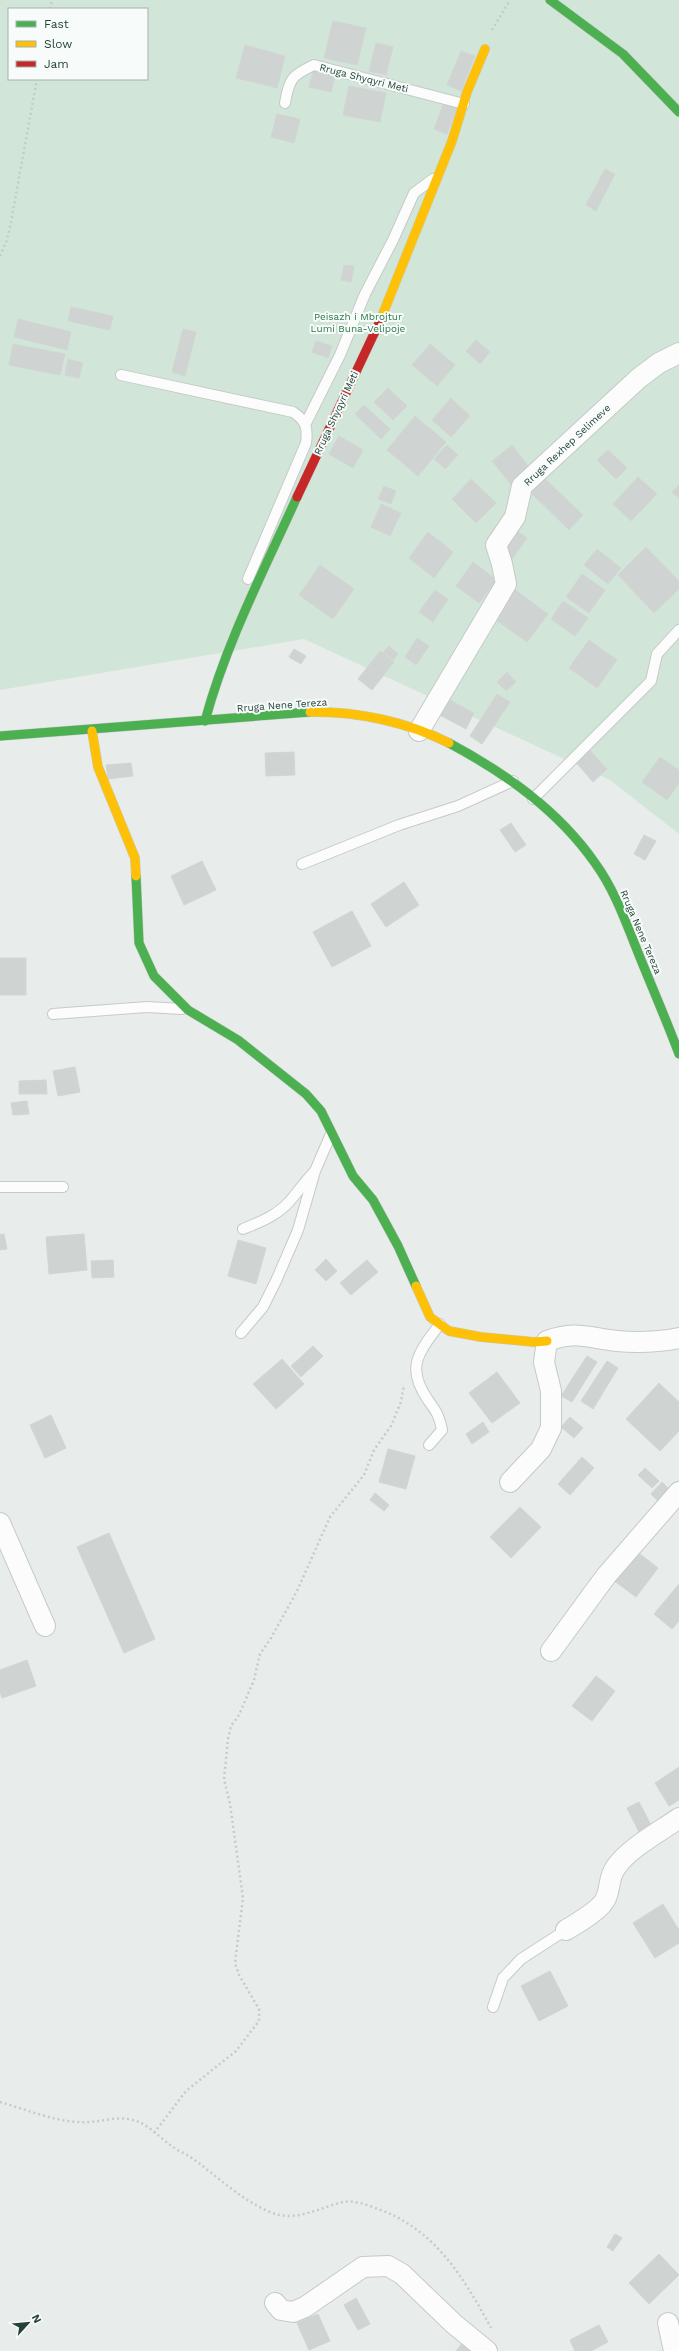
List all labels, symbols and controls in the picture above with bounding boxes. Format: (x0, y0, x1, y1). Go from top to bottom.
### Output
legend (8, 8, 148, 80)
text: Fast (44, 17, 69, 31)
text: Slow (44, 37, 72, 51)
text: Jam (44, 57, 69, 71)
street label: Rruga Shyqyri Meti (318, 62, 410, 94)
park label: Peisazh i Mbrojtur Lumi Buna-Velipoje (311, 311, 406, 334)
street label: Rruga Shyqyri Meti (312, 369, 360, 457)
street label: Rruga Rexhep Selimeve (522, 402, 613, 488)
street label: Rruga Nene Tereza (236, 696, 328, 714)
street label: Rruga Nene Tereza (618, 888, 664, 976)
north arrow (8, 2303, 48, 2343)
text: N (29, 2312, 44, 2325)

